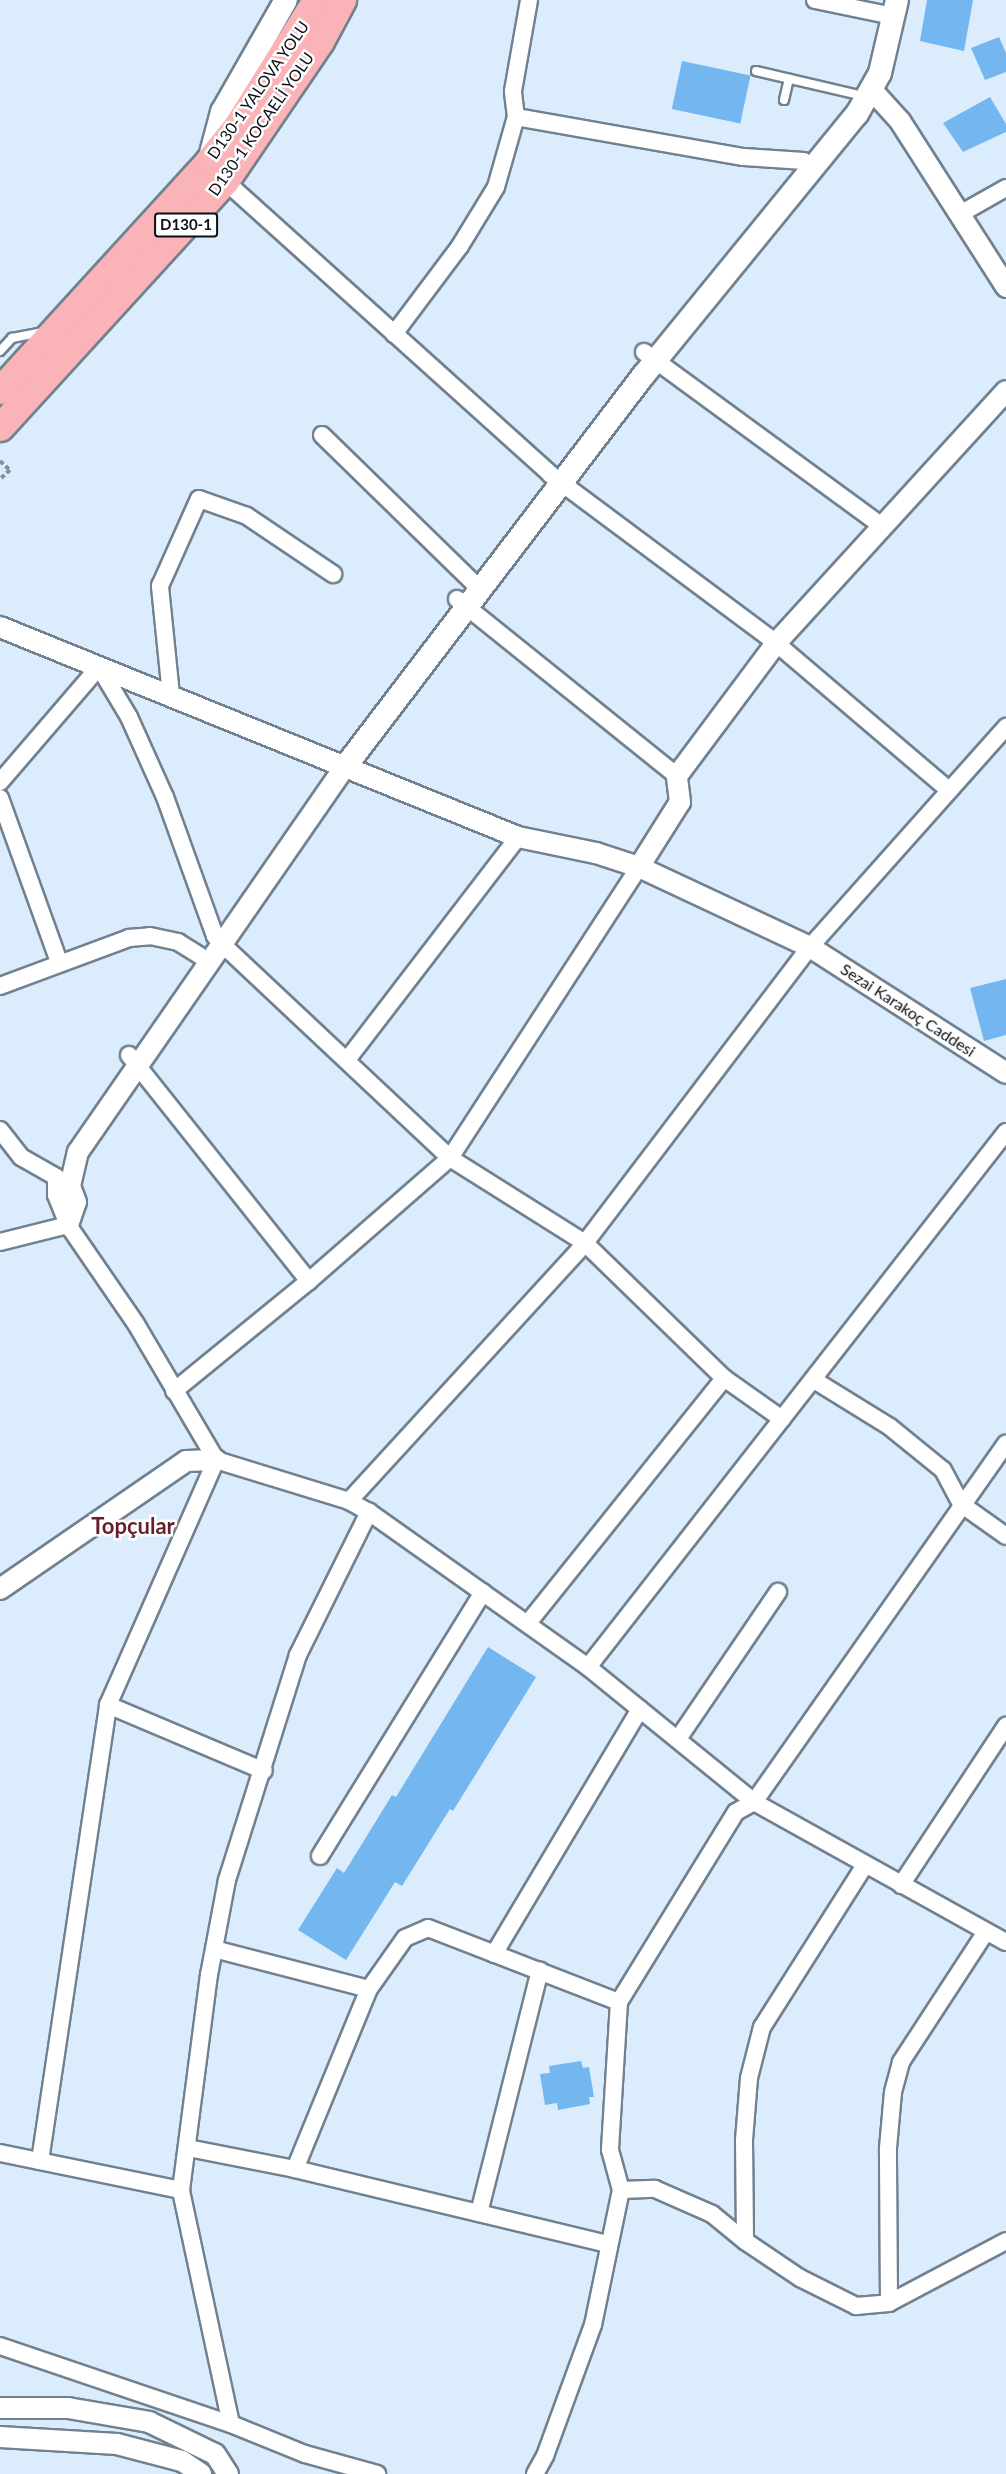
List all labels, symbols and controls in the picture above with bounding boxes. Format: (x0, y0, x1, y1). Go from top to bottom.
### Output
street label: D130-1 YALOVA YOLU (203, 17, 313, 163)
street label: D130-1 KOCAELİ YOLU (204, 48, 318, 200)
road number: D130-1 (153, 213, 219, 237)
street label: Sezai Karakoç Caddesi (837, 959, 979, 1061)
district label: Topçular (91, 1513, 175, 1539)

